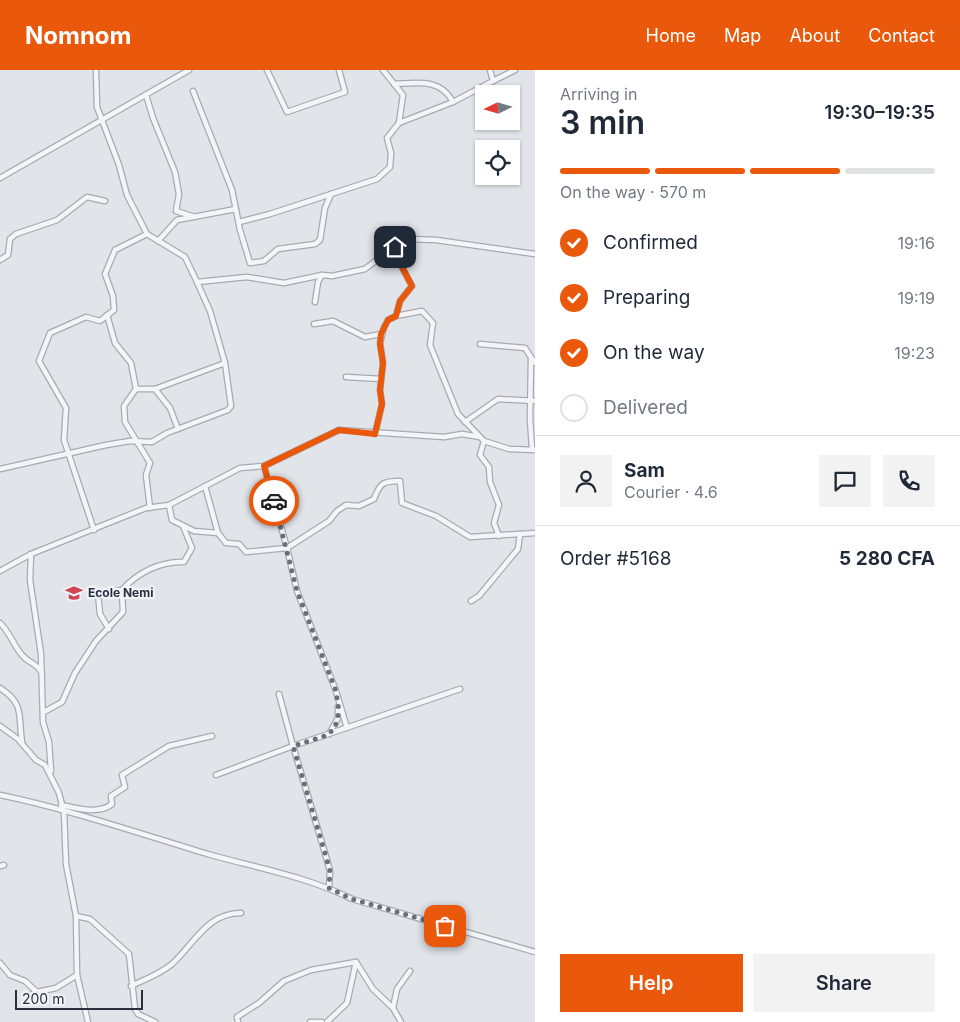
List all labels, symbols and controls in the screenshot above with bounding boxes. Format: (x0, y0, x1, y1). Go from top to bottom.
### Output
text: Nomnom (25, 21, 131, 50)
text: Home (646, 25, 696, 46)
text: Map (724, 25, 761, 46)
text: About (789, 25, 840, 46)
text: Contact (868, 25, 935, 46)
text: Arriving in (560, 84, 637, 104)
north arrow (475, 85, 520, 130)
map controls (475, 85, 520, 185)
text: 19:30–19:35 (824, 101, 935, 124)
text: 3 min (560, 103, 645, 142)
button: locate (475, 140, 520, 185)
text: On the way · 570 m (560, 182, 706, 202)
pin (374, 226, 416, 268)
icon: check (560, 229, 588, 257)
text: Confirmed (603, 231, 698, 254)
icon: home (381, 233, 409, 261)
text: 19:16 (898, 233, 935, 253)
icon: check (560, 284, 588, 312)
text: Preparing (603, 286, 690, 309)
text: 19:19 (898, 288, 935, 308)
icon: check (560, 339, 588, 367)
text: On the way (603, 341, 705, 364)
text: 19:23 (894, 343, 935, 363)
text: Delivered (603, 396, 688, 419)
button: person (560, 455, 612, 507)
button: chat (819, 455, 871, 507)
button: phone (883, 455, 935, 507)
text: Sam (624, 459, 665, 482)
courier (249, 476, 299, 526)
text: Courier · 4.6 (624, 482, 718, 502)
icon: car (260, 487, 288, 515)
text: Order #5168 (560, 547, 671, 570)
text: 5 280 CFA (839, 547, 935, 570)
school or university icon: Ecole Nemi (64, 583, 84, 603)
place label: Ecole Nemi (88, 585, 153, 600)
pin (424, 905, 466, 947)
icon: bag (431, 912, 459, 940)
button: Help (560, 954, 743, 1012)
button: Share (753, 954, 935, 1012)
scale bar (15, 987, 142, 1010)
text: 200 m (22, 990, 64, 1007)

